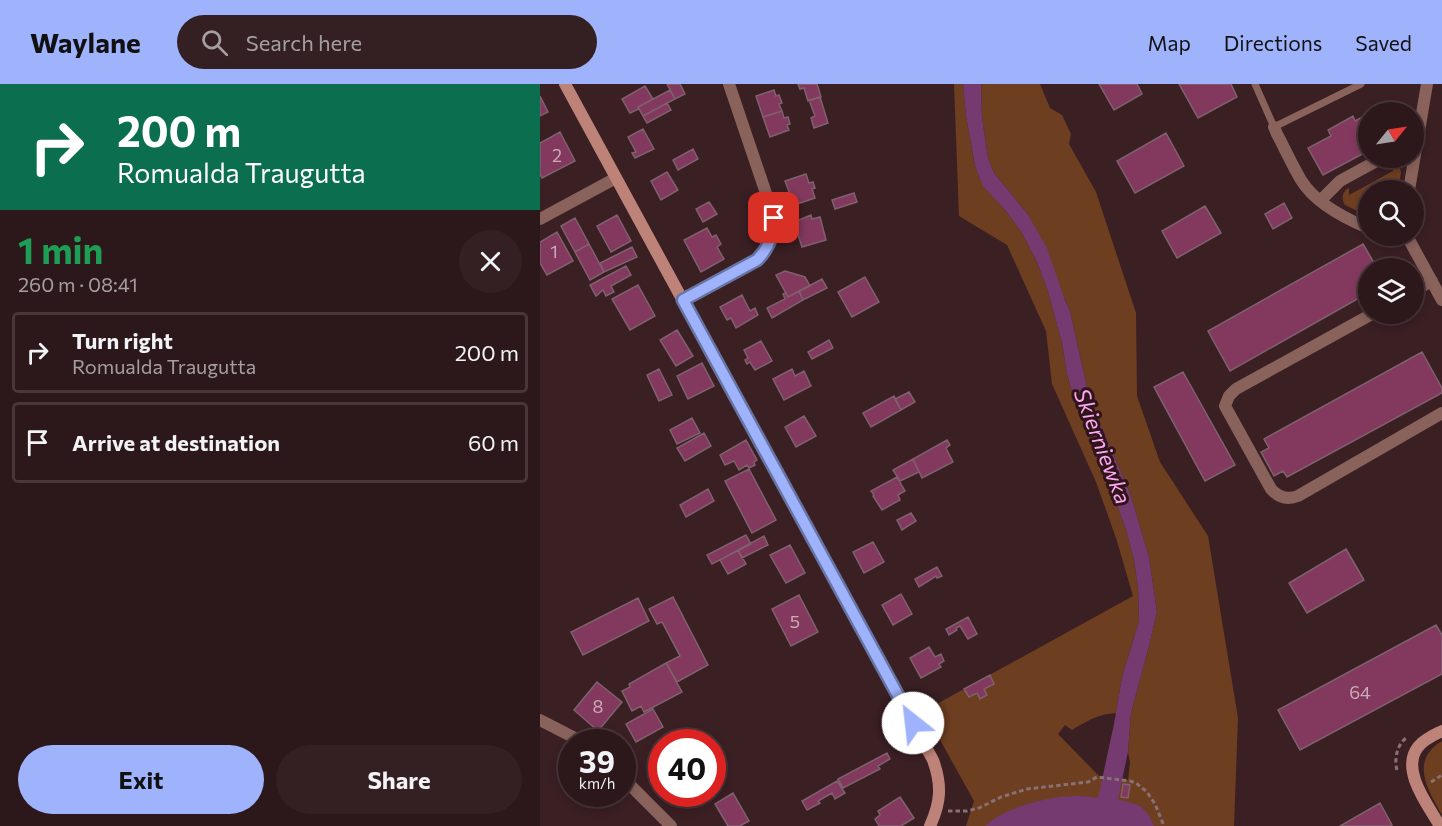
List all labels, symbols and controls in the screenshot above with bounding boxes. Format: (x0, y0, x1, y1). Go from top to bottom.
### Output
search box (177, 15, 597, 69)
text: Waylane (30, 25, 141, 59)
icon: search (198, 26, 231, 59)
text: Search here (246, 29, 362, 56)
text: Map (1148, 30, 1191, 55)
text: Directions (1224, 30, 1322, 55)
text: Saved (1355, 30, 1412, 55)
north arrow (1358, 102, 1424, 168)
map controls (1358, 102, 1424, 324)
text: 200 m (117, 104, 241, 156)
icon: right (18, 108, 96, 186)
house number: 2 (552, 144, 562, 166)
text: Romualda Traugutta (117, 156, 366, 189)
button: search (1358, 180, 1424, 246)
pin (748, 192, 799, 243)
icon: arrive (757, 201, 790, 234)
text: 1 min (18, 227, 103, 271)
button: close (459, 230, 522, 293)
house number: 1 (550, 240, 558, 262)
button: layers (1358, 258, 1424, 324)
text: 260 m · 08:41 (18, 272, 138, 296)
text: Turn right (72, 327, 173, 354)
icon: right (21, 336, 54, 369)
text: 200 m (455, 339, 519, 366)
text: Romualda Traugutta (72, 354, 256, 378)
water label: Skierniewka (1069, 384, 1137, 508)
icon: arrive (21, 426, 54, 459)
text: Arrive at destination (72, 429, 280, 456)
text: 60 m (468, 429, 519, 456)
house number: 5 (790, 610, 800, 632)
house number: 64 (1349, 681, 1371, 703)
position arrow (881, 691, 945, 755)
house number: 8 (593, 695, 604, 717)
speed limit sign: 40 (648, 729, 726, 807)
text: 39 (579, 742, 615, 779)
button: Exit (18, 745, 264, 814)
button: Share (276, 745, 522, 814)
text: km/h (579, 774, 615, 792)

